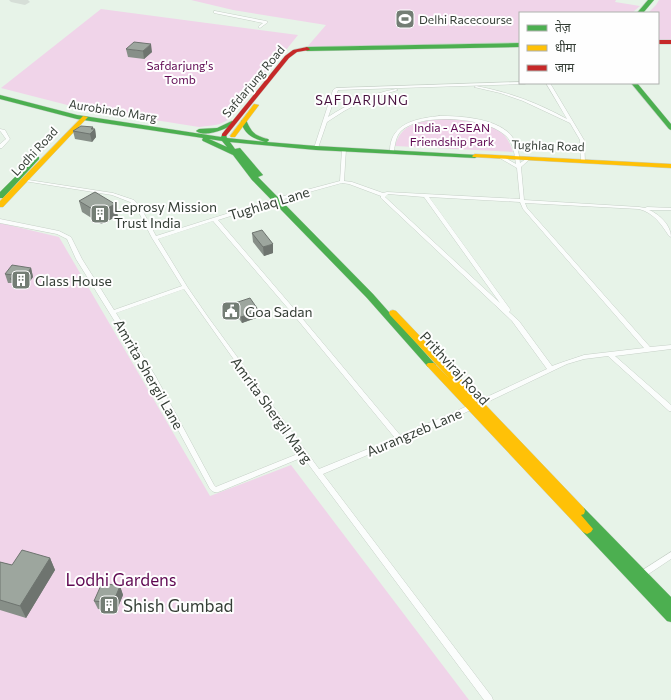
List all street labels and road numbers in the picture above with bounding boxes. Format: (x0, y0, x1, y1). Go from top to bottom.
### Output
street label: Safdarjung Road (219, 42, 287, 120)
street label: Aurobindo Marg (68, 96, 159, 124)
street label: Lodhi Road (8, 124, 60, 178)
street label: Tughlaq Road (511, 137, 585, 153)
street label: Tughlaq Lane (226, 183, 312, 223)
street label: Amrita Shergil Lane (111, 316, 187, 432)
street label: Prithviraj Road (417, 328, 493, 408)
street label: Amrita Shergil Marg (228, 354, 317, 467)
street label: Aurangzeb Lane (364, 404, 464, 460)

